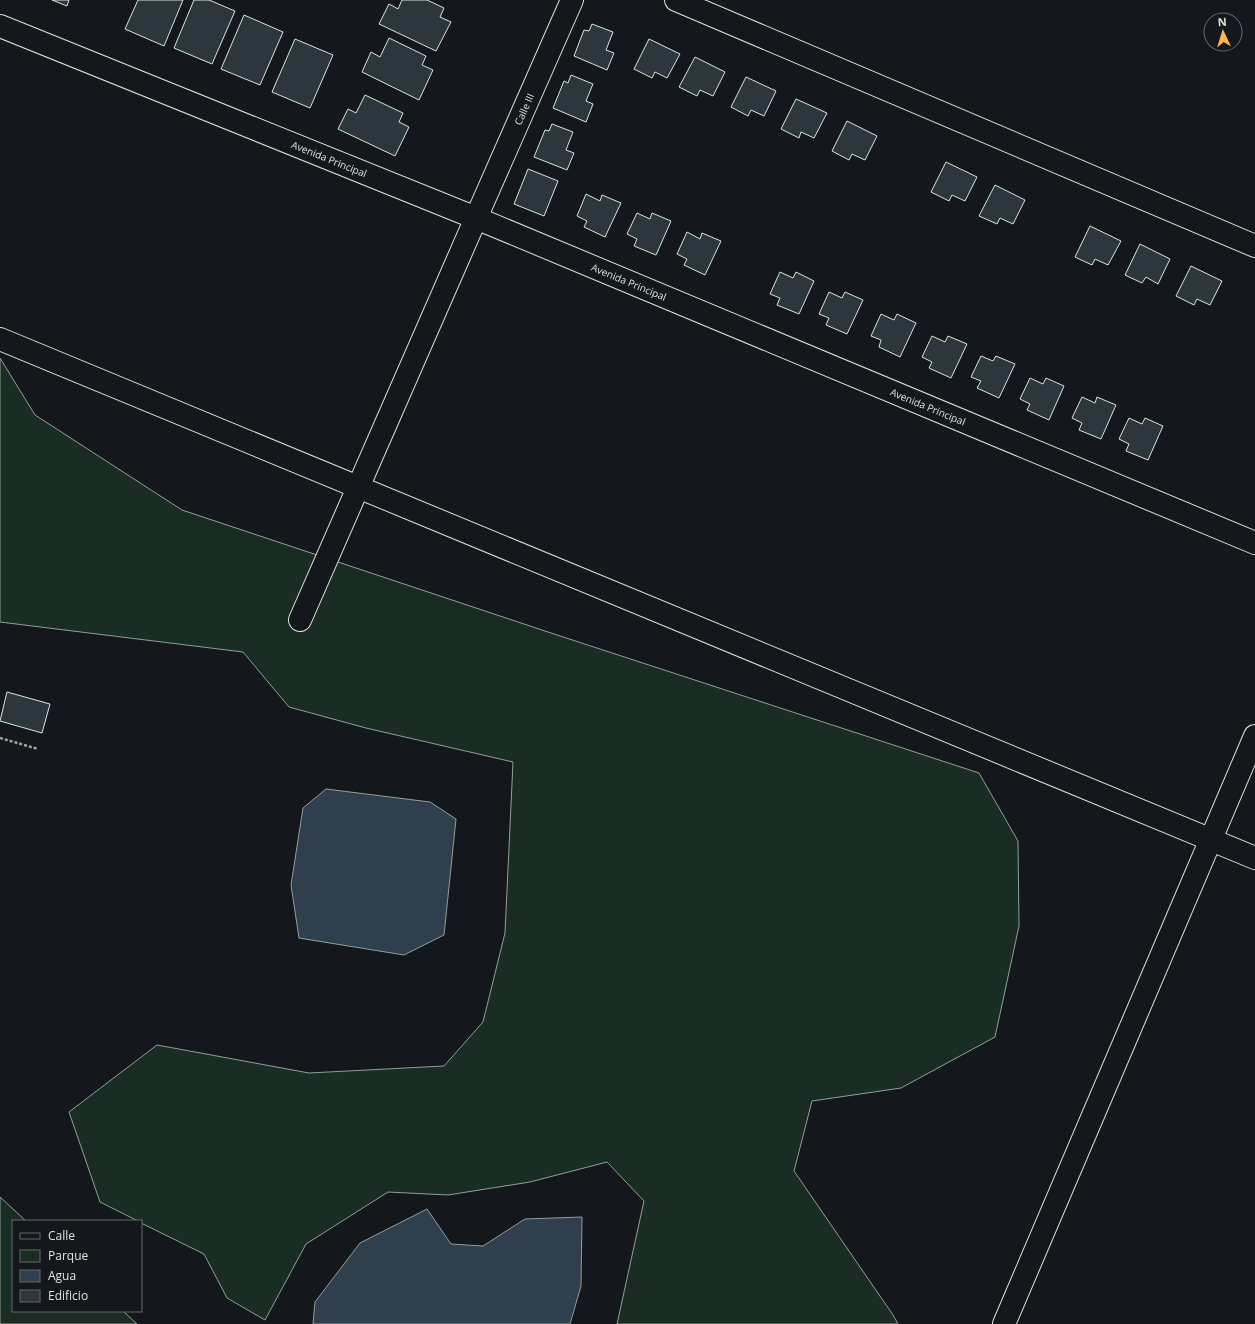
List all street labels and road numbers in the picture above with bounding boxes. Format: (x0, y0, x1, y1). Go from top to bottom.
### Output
street label: Calle III (511, 91, 537, 127)
street label: Avenida Principal (289, 137, 369, 180)
street label: Avenida Principal (589, 260, 669, 304)
street label: Avenida Principal (888, 385, 968, 428)

